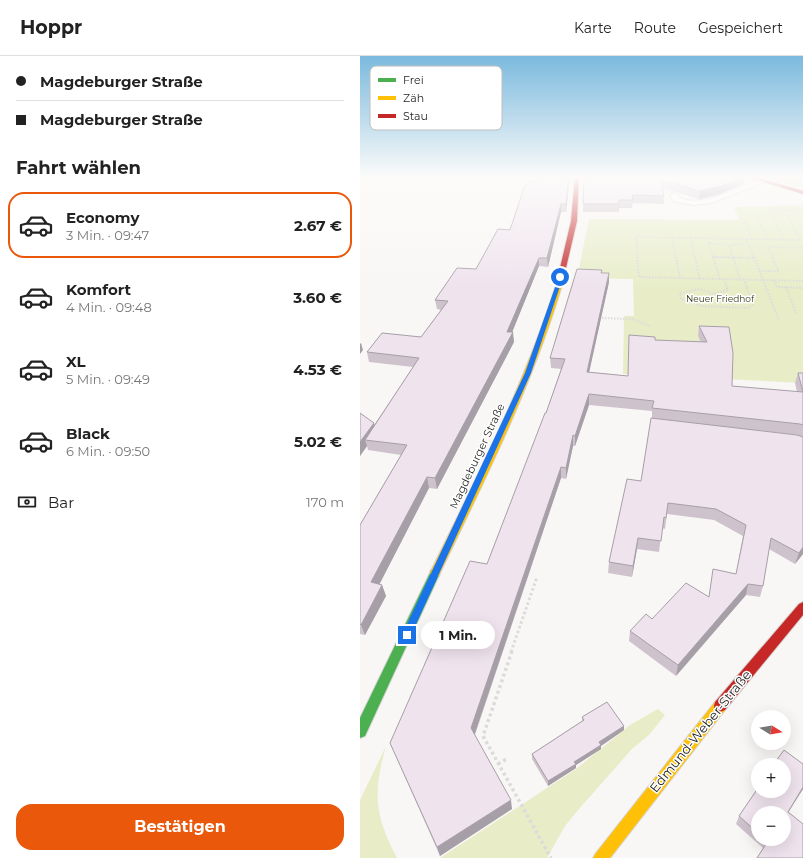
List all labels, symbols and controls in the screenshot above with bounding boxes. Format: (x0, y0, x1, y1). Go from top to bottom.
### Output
text: Hoppr (20, 16, 82, 39)
text: Karte (574, 19, 612, 37)
text: Route (634, 19, 676, 37)
text: Gespeichert (698, 19, 783, 37)
legend (370, 66, 502, 130)
text: Magdeburger Straße (40, 72, 203, 91)
text: Frei (403, 73, 424, 87)
text: Zäh (403, 91, 424, 105)
text: Stau (403, 109, 428, 123)
text: Magdeburger Straße (40, 110, 203, 129)
text: Fahrt wählen (16, 157, 141, 179)
icon: car (18, 207, 54, 243)
text: Economy (66, 208, 139, 227)
text: 2.67 € (294, 216, 342, 235)
text: 3 Min. · 09:47 (66, 227, 149, 243)
route start (551, 268, 569, 286)
icon: car (18, 279, 54, 315)
text: Komfort (66, 280, 131, 299)
text: 3.60 € (293, 288, 342, 307)
park label: Neuer Friedhof (686, 293, 755, 304)
text: 4 Min. · 09:48 (66, 299, 152, 315)
icon: car (18, 351, 54, 387)
text: XL (66, 352, 85, 371)
text: 4.53 € (293, 360, 342, 379)
text: 5 Min. · 09:49 (66, 371, 150, 387)
street label: Magdeburger Straße (446, 401, 508, 511)
icon: car (18, 423, 54, 459)
text: Black (66, 424, 110, 443)
text: 5.02 € (294, 432, 342, 451)
text: 6 Min. · 09:50 (66, 443, 150, 459)
icon: cash (16, 491, 38, 513)
text: Bar (48, 493, 74, 512)
text: 170 m (306, 494, 344, 510)
callout: 1 Min. (421, 621, 495, 649)
route end (398, 626, 416, 644)
text: 1 Min. (439, 627, 477, 643)
street label: Edmund-Weber-Straße (646, 667, 754, 795)
north arrow (751, 710, 791, 750)
map controls (751, 710, 791, 846)
button: + (751, 758, 791, 798)
button: Bestätigen (16, 804, 344, 850)
button: − (751, 806, 791, 846)

